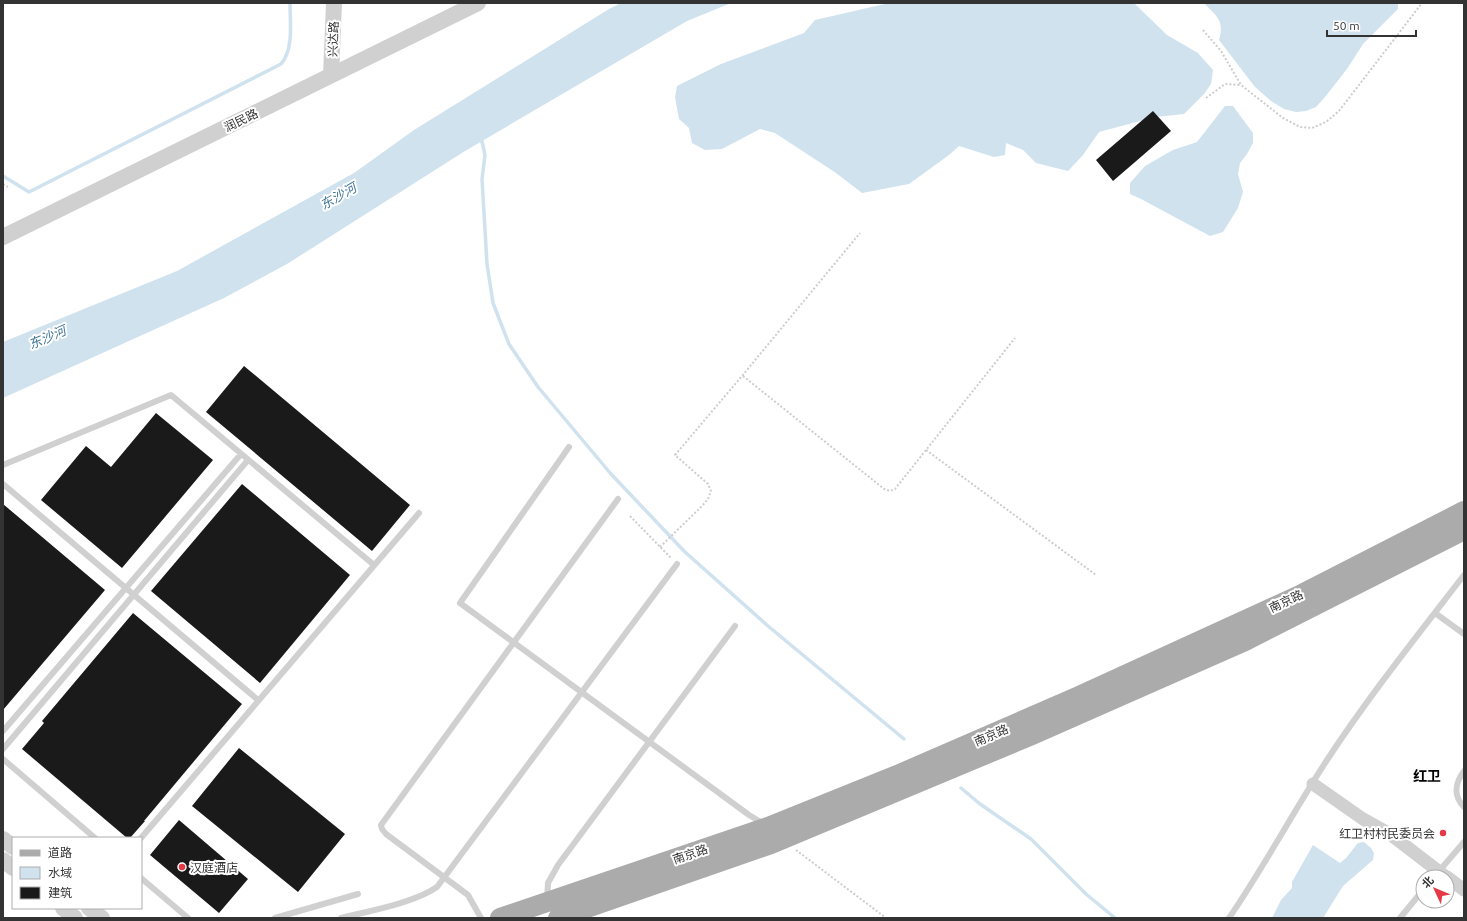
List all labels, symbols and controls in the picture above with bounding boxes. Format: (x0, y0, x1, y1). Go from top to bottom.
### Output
scale bar (1327, 12, 1416, 38)
text: 50 m (1333, 19, 1360, 32)
street label: 兴达路 (326, 21, 340, 57)
street label: 润民路 (222, 106, 260, 134)
water label: 东沙河 (318, 179, 361, 212)
water label: 东沙河 (26, 322, 70, 351)
street label: 南京路 (1267, 587, 1305, 615)
street label: 南京路 (972, 722, 1010, 748)
district label: 红卫 (1413, 768, 1441, 784)
place label: 红卫村村民委员会 (1339, 827, 1435, 840)
marker: 红卫村村民委员会 (1438, 828, 1448, 838)
legend (12, 837, 142, 909)
street label: 南京路 (671, 842, 709, 866)
text: 道路 (48, 846, 72, 859)
place label: 汉庭酒店 (190, 861, 238, 874)
marker: 汉庭酒店 (177, 862, 187, 872)
text: 水域 (48, 866, 72, 879)
north arrow (1415, 869, 1455, 909)
text: 北 (1420, 874, 1436, 890)
text: 建筑 (48, 886, 72, 899)

